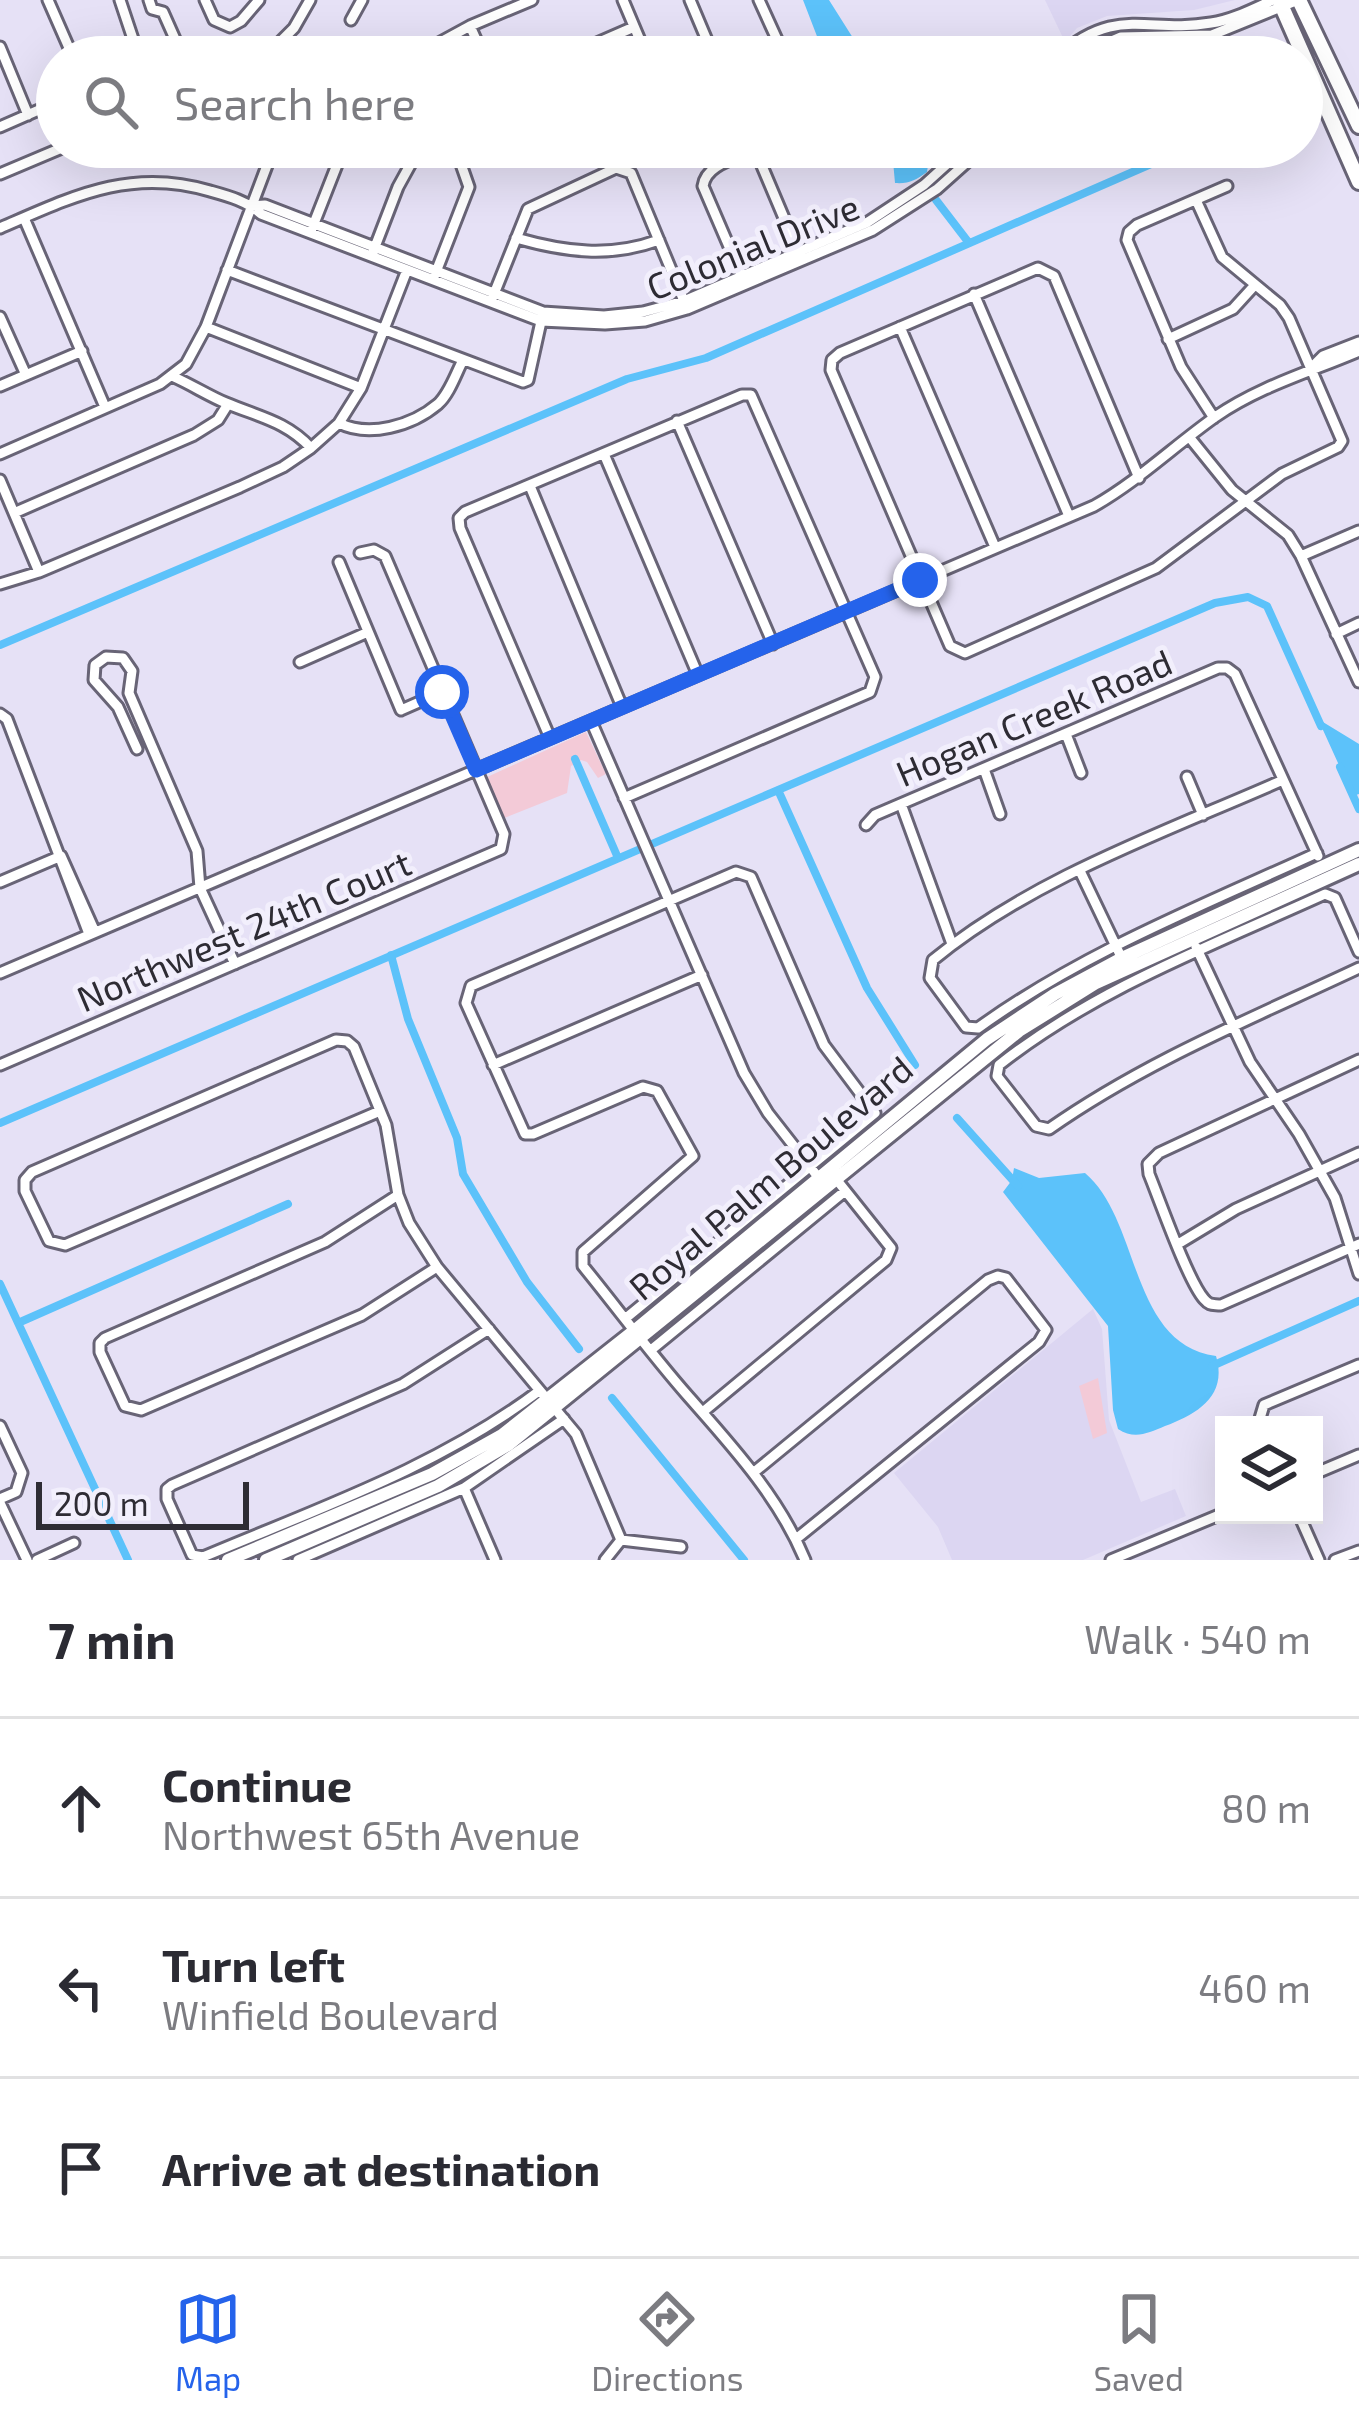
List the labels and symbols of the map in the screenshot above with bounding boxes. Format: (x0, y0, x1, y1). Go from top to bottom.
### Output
street label: Colonial Drive (640, 184, 865, 308)
route end (893, 553, 947, 607)
street label: Hogan Creek Road (889, 639, 1178, 794)
route start (415, 665, 469, 719)
street label: Northwest 24th Court (70, 840, 417, 1019)
street label: Royal Palm Boulevard (620, 1046, 920, 1308)
scale bar (36, 1476, 249, 1529)

